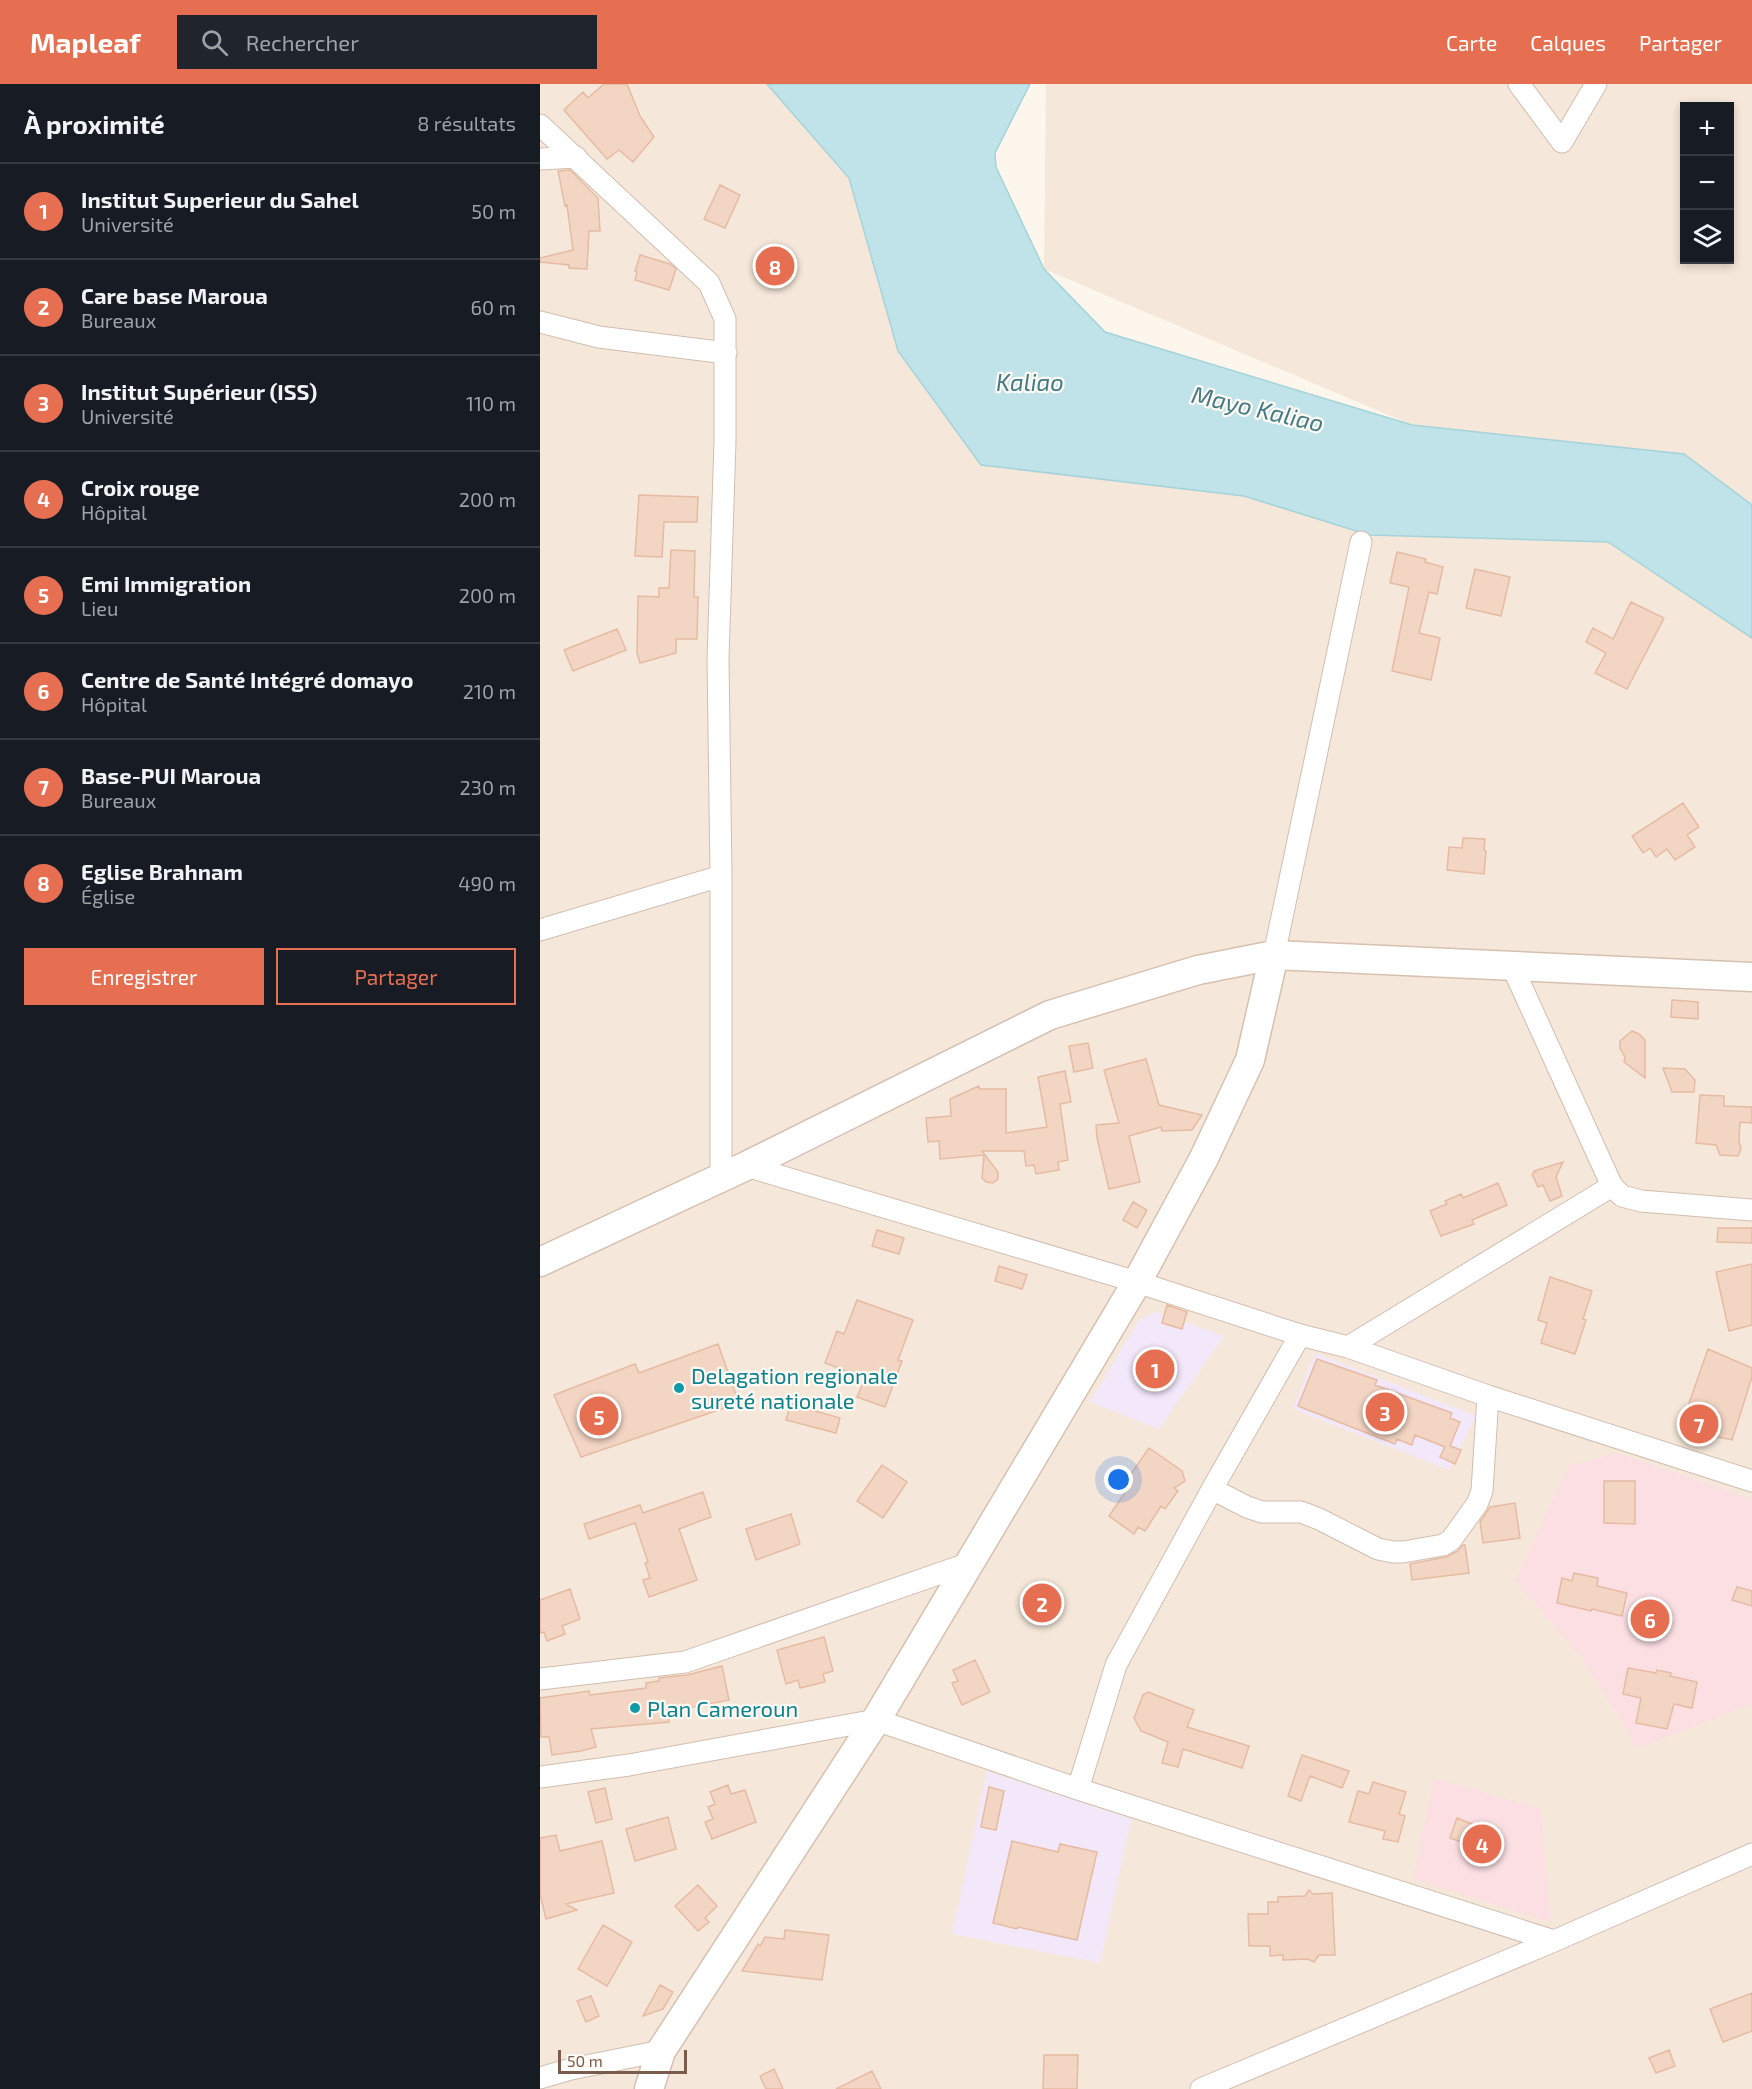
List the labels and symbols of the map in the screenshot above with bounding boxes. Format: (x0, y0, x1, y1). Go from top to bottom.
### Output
pin: 8 (756, 244, 794, 288)
water label: Kaliao (996, 367, 1064, 396)
water label: Mayo Kaliao (1189, 379, 1327, 437)
pin: 1 (1136, 1346, 1174, 1392)
place label: Delagation regionale sureté nationale (691, 1362, 898, 1413)
marker: Delagation regionale sureté nationale (672, 1381, 686, 1395)
pin: 3 (1366, 1390, 1404, 1434)
pin: 5 (580, 1394, 618, 1438)
pin: 7 (1680, 1402, 1718, 1446)
your location (1104, 1465, 1133, 1494)
pin: 2 (1022, 1580, 1062, 1625)
pin: 6 (1630, 1596, 1670, 1642)
place label: Plan Cameroun (647, 1695, 798, 1721)
marker: Plan Cameroun (628, 1701, 642, 1715)
pin: 4 (1462, 1822, 1502, 1866)
scale bar (558, 2047, 687, 2074)

